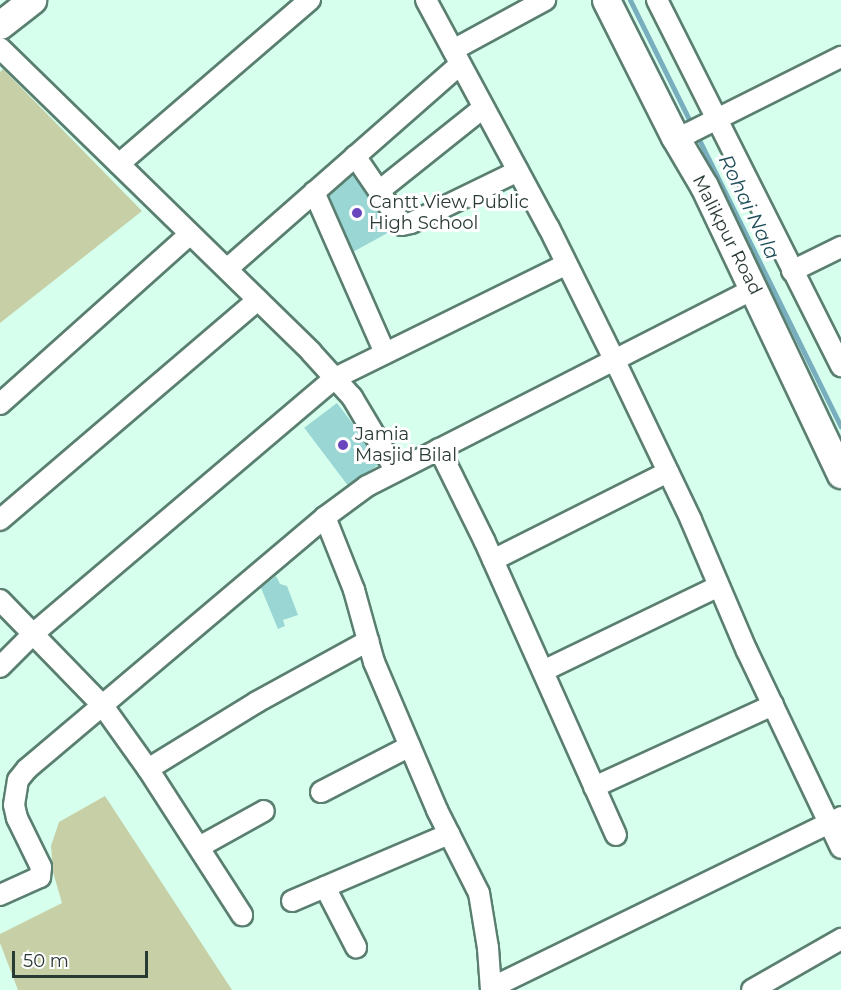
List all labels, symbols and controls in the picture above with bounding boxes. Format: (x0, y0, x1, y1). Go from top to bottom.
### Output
water label: Rohai Nala (713, 151, 785, 263)
street label: Malikpur Road (688, 172, 766, 298)
place label: Cantt View Public High School (369, 192, 529, 234)
marker: Cantt View Public High School (350, 206, 364, 220)
place label: Jamia Masjid Bilal (355, 424, 457, 466)
marker: Jamia Masjid Bilal (336, 438, 350, 452)
scale bar (15, 939, 152, 977)
text: 50 m (23, 950, 69, 972)

